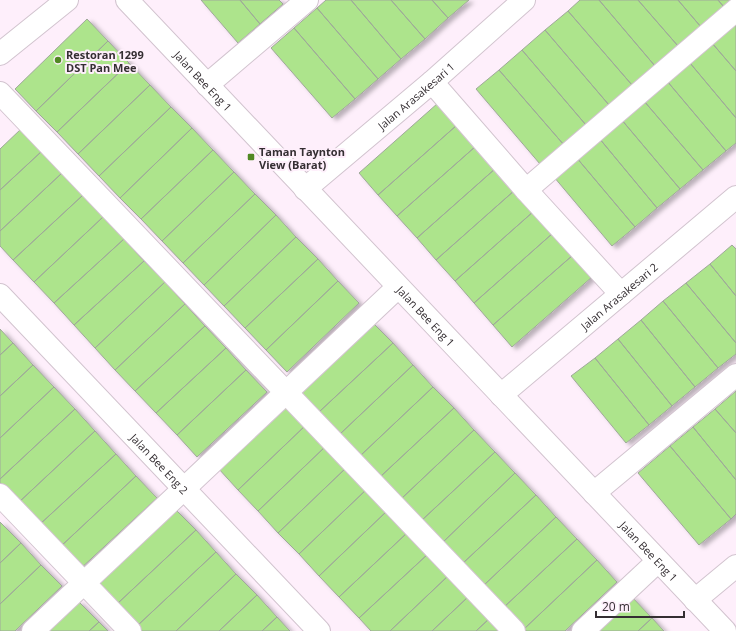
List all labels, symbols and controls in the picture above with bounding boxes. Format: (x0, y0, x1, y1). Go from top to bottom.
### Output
street label: Jalan Bee Eng 1 (170, 46, 236, 114)
place label: Restoran 1299 DST Pan Mee (66, 47, 144, 75)
marker: Restoran 1299 DST Pan Mee (53, 55, 63, 65)
street label: Jalan Arasakesari 1 (373, 58, 457, 133)
place label: Taman Taynton View (Barat) (259, 144, 345, 172)
marker: Taman Taynton View (Barat) (246, 152, 256, 162)
street label: Jalan Arasakesari 2 (576, 259, 660, 333)
street label: Jalan Bee Eng 1 (393, 282, 458, 349)
street label: Jalan Bee Eng 2 (127, 429, 192, 497)
street label: Jalan Bee Eng 1 (616, 517, 681, 584)
scale bar (596, 593, 684, 619)
text: 20 m (602, 598, 630, 615)

